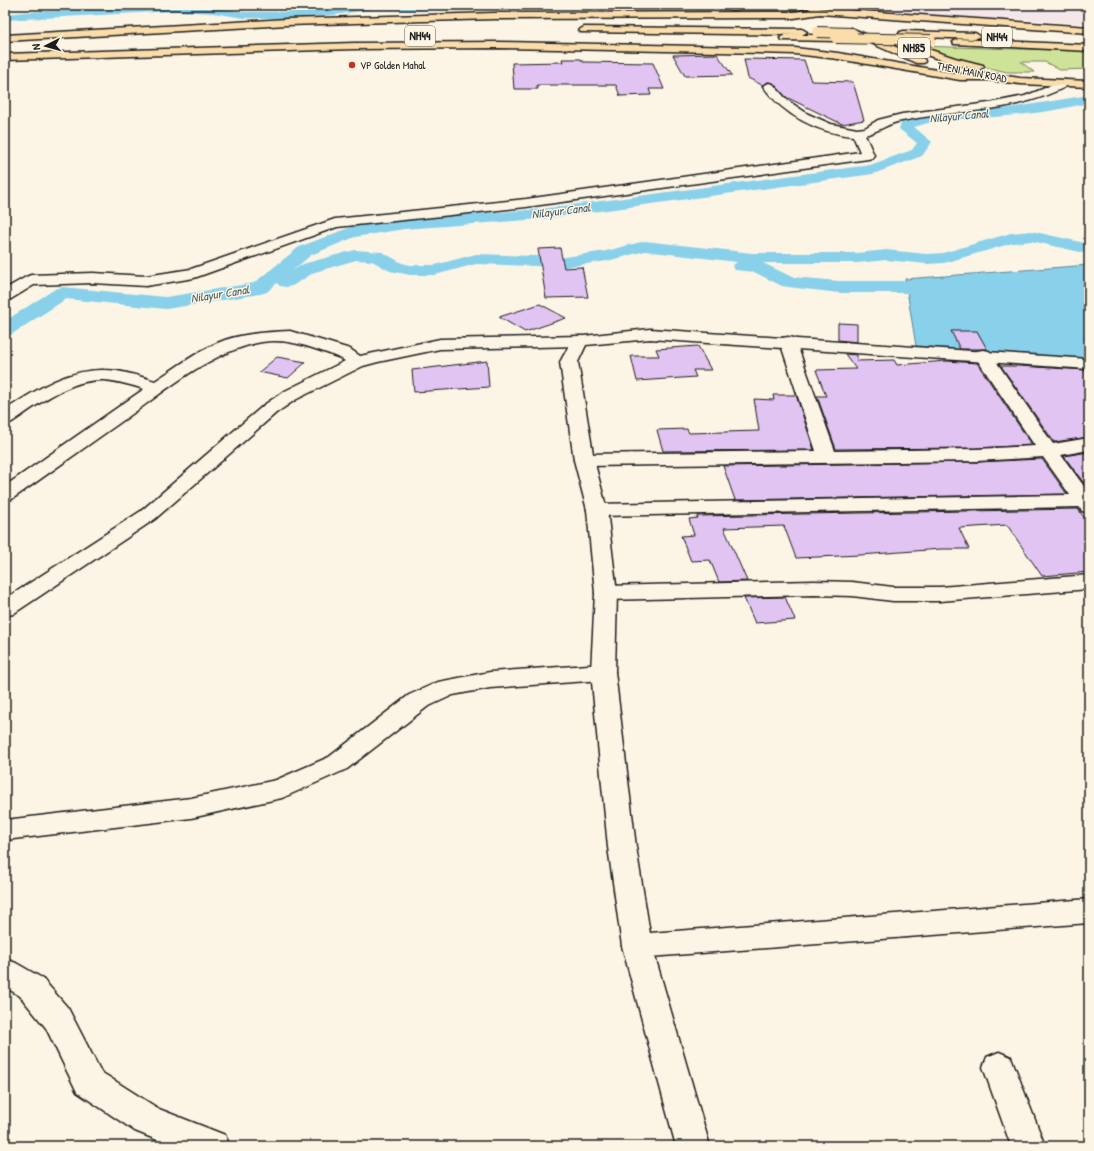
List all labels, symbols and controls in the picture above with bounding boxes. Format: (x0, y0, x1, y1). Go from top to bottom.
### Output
north arrow (26, 26, 66, 66)
road number: NH44 (405, 26, 435, 46)
road number: NH44 (982, 27, 1012, 47)
road number: NH85 (898, 38, 930, 58)
text: N (29, 43, 43, 51)
place label: VP Golden Mahal (360, 58, 426, 72)
street label: THENI MAIN ROAD (936, 58, 1009, 86)
marker: VP Golden Mahal (347, 60, 357, 70)
water label: Nilayur Canal (929, 104, 990, 127)
water label: Nilayur Canal (531, 198, 592, 223)
water label: Nilayur Canal (190, 280, 251, 307)

